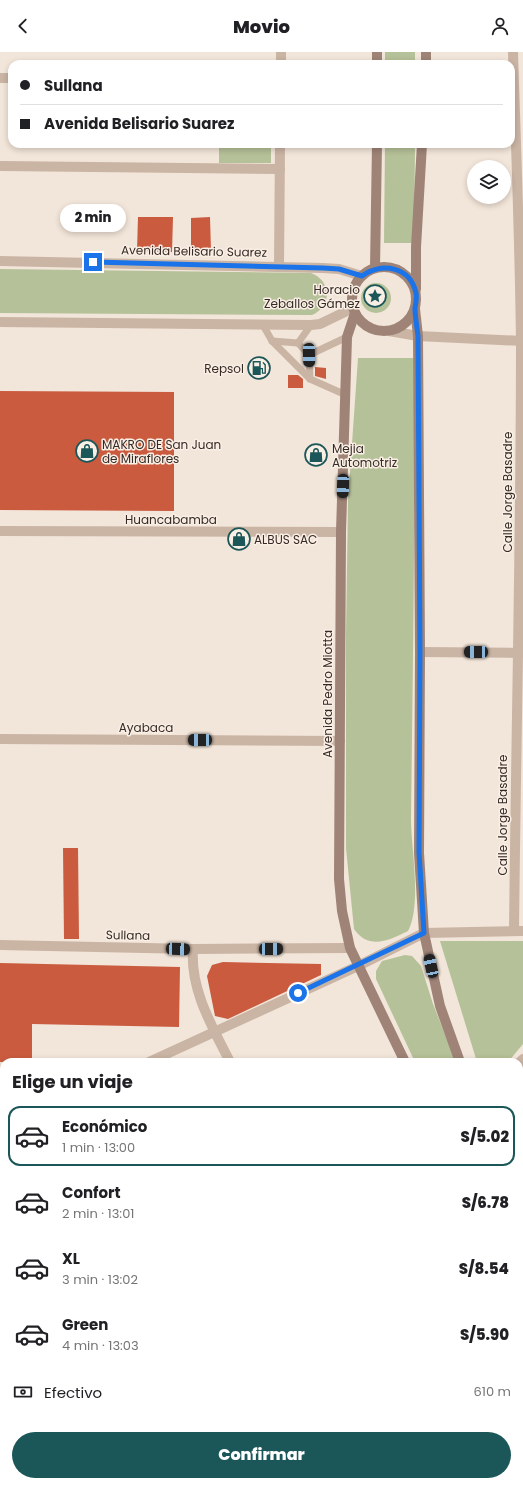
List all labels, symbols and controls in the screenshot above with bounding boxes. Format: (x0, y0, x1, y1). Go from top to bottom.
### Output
text: Movio (233, 14, 290, 39)
icon: back (12, 15, 34, 37)
icon: person (489, 15, 511, 37)
text: Sullana (44, 75, 103, 96)
text: Avenida Belisario Suarez (44, 113, 235, 134)
map controls (467, 160, 511, 204)
button: layers (467, 160, 511, 204)
callout: 2 min (60, 204, 126, 232)
text: 2 min (75, 208, 111, 227)
street label: Avenida Belisario Suarez (121, 241, 267, 261)
route end (84, 253, 102, 271)
place label: Horacio Zeballos Gámez (264, 281, 360, 312)
place icon: Horacio Zeballos Gámez (362, 283, 388, 309)
car (303, 343, 315, 367)
fuel station icon: Repsol (246, 355, 272, 381)
place label: Repsol (204, 360, 244, 377)
street label: Calle Jorge Basadre (499, 431, 516, 553)
place label: MAKRO DE San Juan de Miraflores (102, 436, 221, 467)
shop icon: MAKRO DE San Juan de Miraflores (74, 438, 100, 464)
place label: Mejia Automotriz (332, 440, 397, 471)
shop icon: Mejia Automotriz (303, 442, 329, 468)
car (337, 474, 349, 498)
street label: Huancabamba (125, 511, 217, 528)
shop icon: ALBUS SAC (226, 526, 252, 552)
place label: ALBUS SAC (254, 531, 317, 548)
street label: Avenida Pedro Miotta (319, 630, 336, 758)
car (464, 646, 488, 658)
street label: Ayabaca (119, 719, 173, 736)
car (188, 734, 212, 746)
street label: Calle Jorge Basadre (494, 754, 511, 876)
street label: Sullana (106, 926, 150, 944)
car (166, 943, 190, 955)
car (259, 943, 283, 955)
car (423, 953, 439, 979)
route start (289, 984, 307, 1002)
text: Elige un viaje (12, 1069, 133, 1094)
text: Económico (62, 1116, 147, 1137)
icon: car (14, 1118, 50, 1154)
text: S/5.02 (461, 1126, 509, 1147)
text: 1 min · 13:00 (62, 1138, 135, 1157)
text: Confort (62, 1182, 121, 1203)
icon: car (14, 1184, 50, 1220)
text: S/6.78 (462, 1192, 509, 1213)
text: 2 min · 13:01 (62, 1204, 134, 1223)
text: XL (62, 1248, 80, 1269)
icon: car (14, 1250, 50, 1286)
text: S/8.54 (459, 1258, 509, 1279)
text: 3 min · 13:02 (62, 1270, 138, 1289)
text: Green (62, 1314, 108, 1335)
icon: car (14, 1316, 50, 1352)
text: S/5.90 (460, 1324, 509, 1345)
text: 4 min · 13:03 (62, 1336, 139, 1355)
icon: cash (12, 1381, 34, 1403)
text: Efectivo (44, 1382, 102, 1403)
text: 610 m (474, 1382, 511, 1401)
button: Confirmar (12, 1432, 511, 1478)

